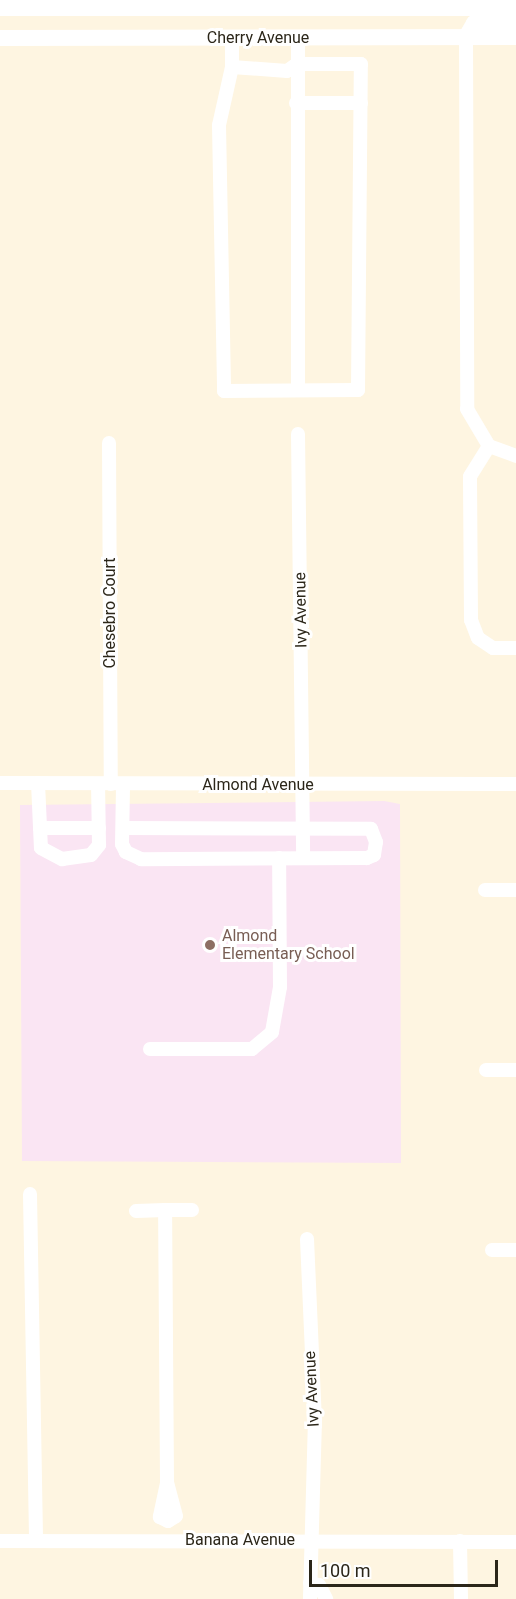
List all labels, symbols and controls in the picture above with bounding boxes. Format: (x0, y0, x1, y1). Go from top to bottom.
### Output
street label: Cherry Avenue (207, 28, 309, 48)
street label: Chesebro Court (100, 557, 120, 669)
street label: Ivy Avenue (291, 572, 311, 648)
street label: Almond Avenue (202, 775, 314, 795)
place label: Almond Elementary School (222, 926, 355, 964)
marker: Almond Elementary School (203, 938, 217, 952)
street label: Ivy Avenue (300, 1351, 324, 1427)
street label: Banana Avenue (185, 1530, 295, 1550)
scale bar (312, 1548, 501, 1586)
text: 100 m (320, 1560, 371, 1581)

